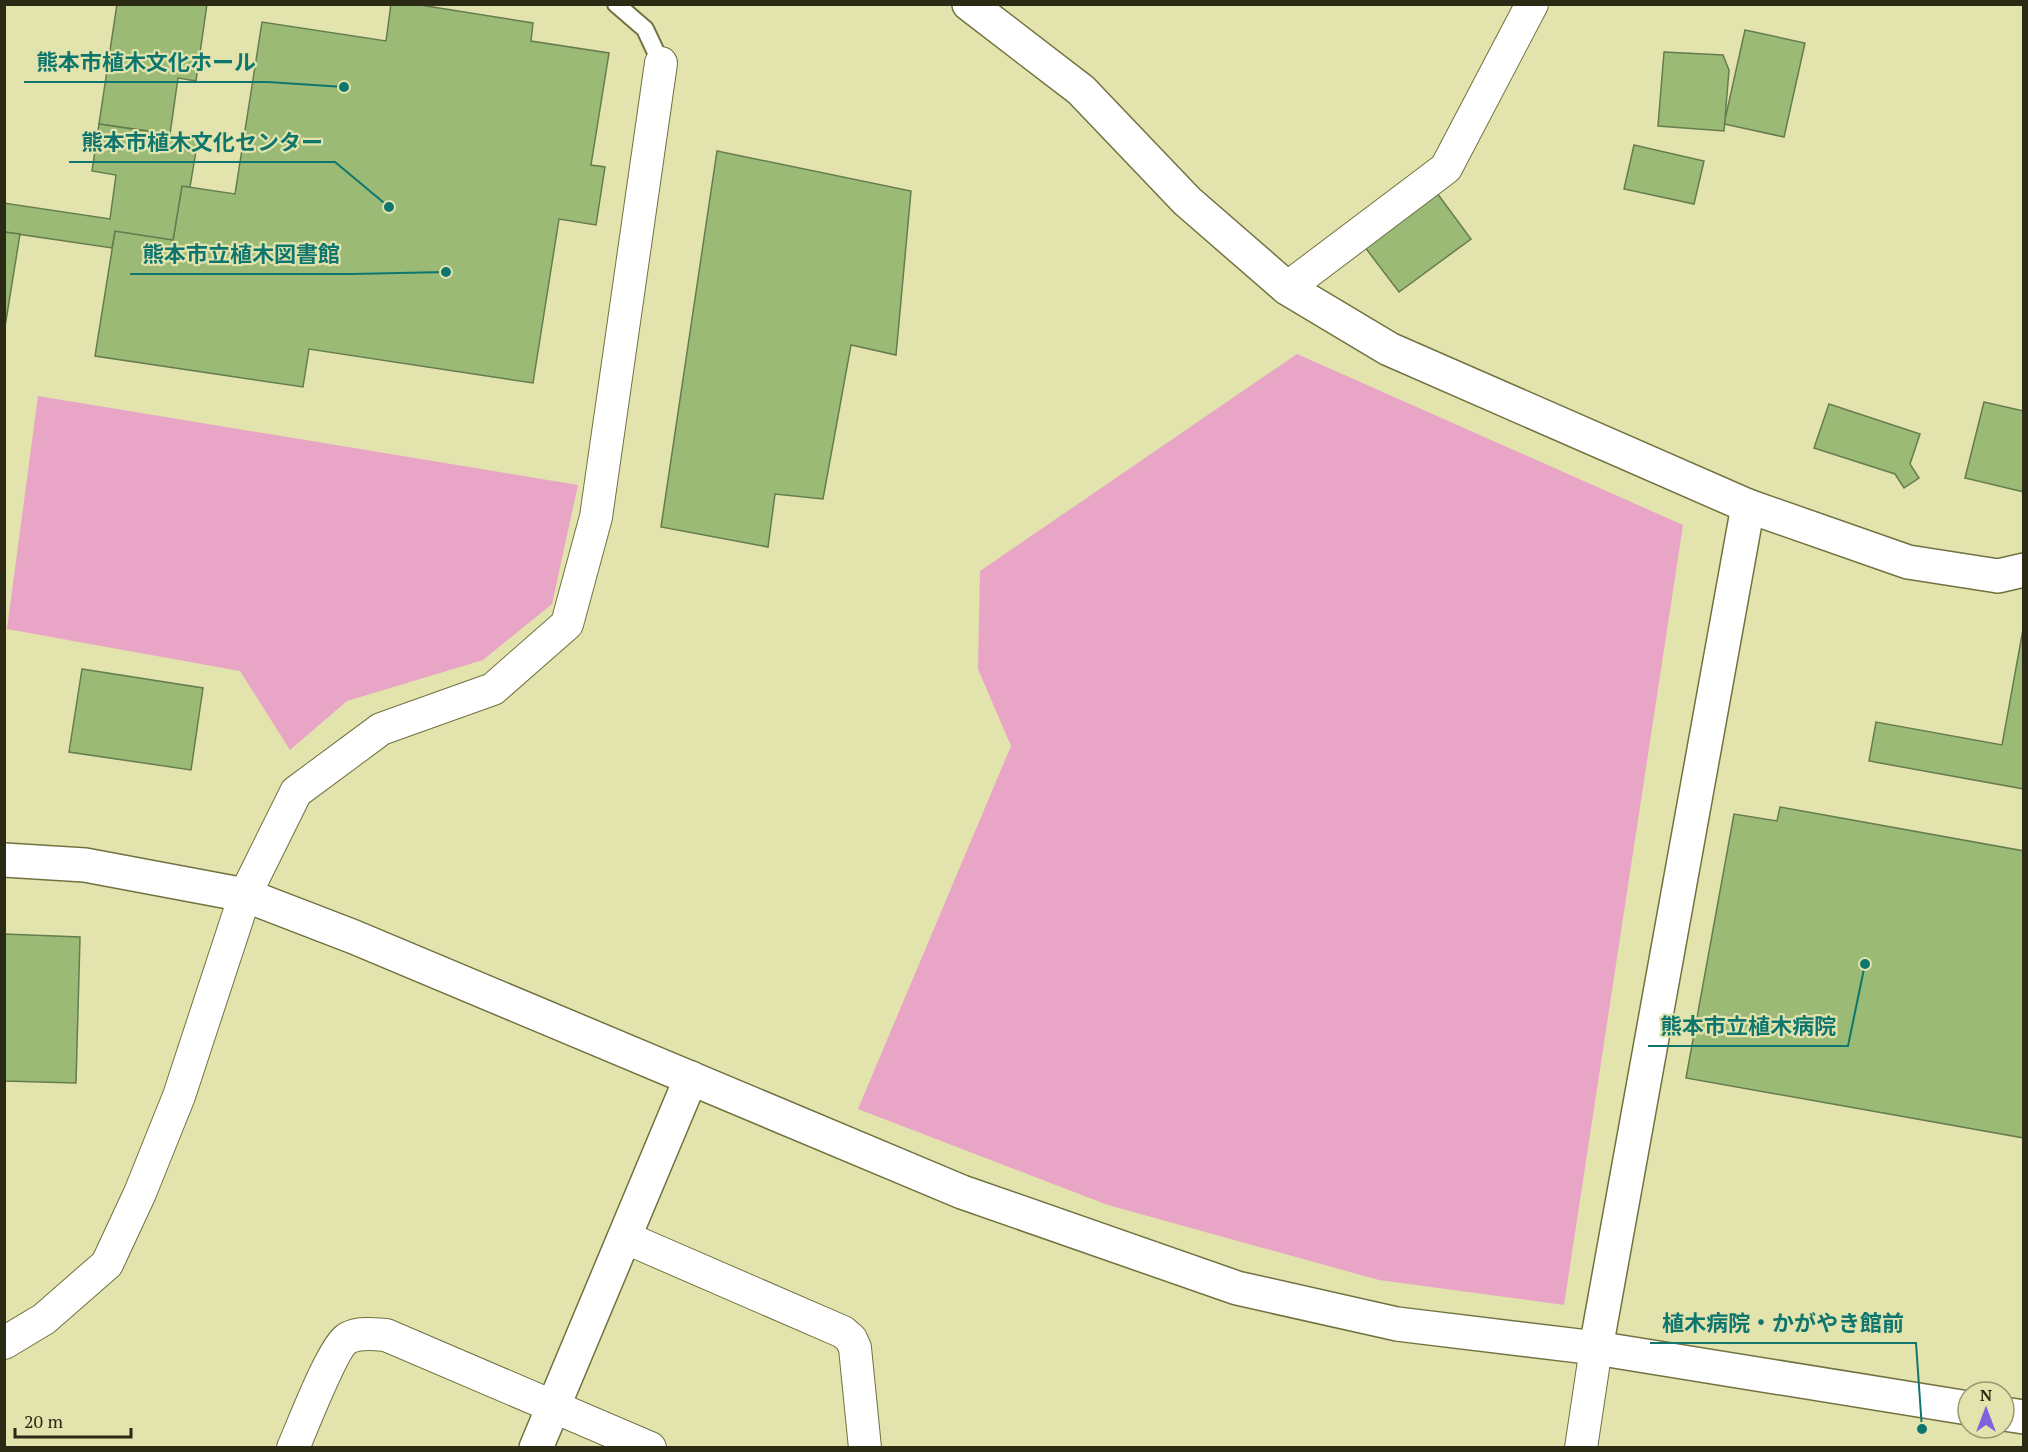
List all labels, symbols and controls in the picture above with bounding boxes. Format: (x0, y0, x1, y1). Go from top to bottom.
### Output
callout: 熊本市植木文化ホール (24, 42, 268, 82)
text: 熊本市植木文化ホール (36, 47, 256, 76)
callout: 熊本市植木文化センター (69, 122, 335, 162)
text: 熊本市植木文化センター (81, 127, 323, 156)
callout: 熊本市立植木図書館 (130, 234, 352, 274)
text: 熊本市立植木図書館 (142, 239, 340, 268)
callout: 熊本市立植木病院 (1648, 1006, 1848, 1046)
text: 熊本市立植木病院 (1660, 1011, 1836, 1040)
callout: 植木病院・かがやき館前 (1650, 1303, 1916, 1343)
text: 植木病院・かがやき館前 (1662, 1308, 1904, 1337)
north arrow (1956, 1380, 2016, 1440)
text: N (1980, 1384, 1992, 1406)
scale bar (15, 1401, 130, 1439)
text: 20 m (24, 1409, 64, 1433)

